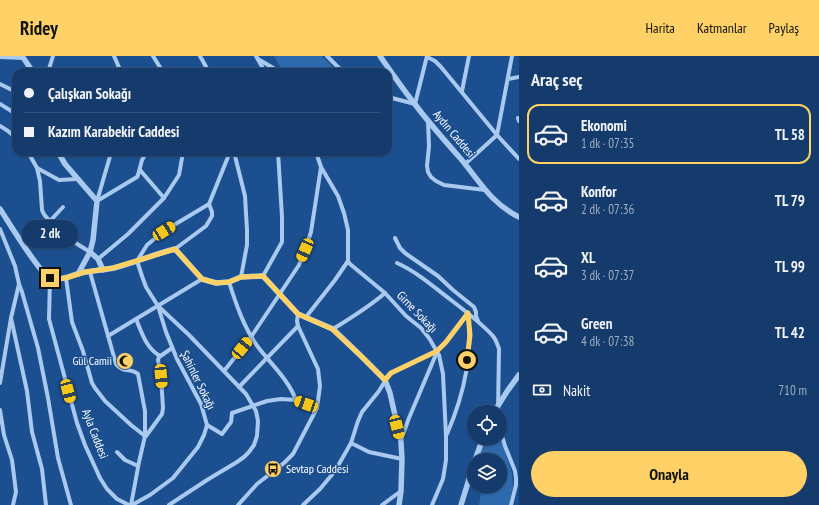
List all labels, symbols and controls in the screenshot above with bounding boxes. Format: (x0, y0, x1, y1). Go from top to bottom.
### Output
text: Ridey (20, 16, 58, 40)
text: Harita (646, 19, 675, 37)
text: Katmanlar (697, 19, 747, 37)
text: Paylaş (769, 19, 799, 37)
text: Araç seç (531, 68, 583, 91)
text: Çalışkan Sokağı (48, 84, 131, 103)
street label: Aydın Caddesi (430, 107, 479, 161)
icon: car (533, 116, 569, 152)
text: Ekonomi (581, 116, 627, 135)
text: Kazım Karabekir Caddesi (48, 122, 179, 141)
text: TL 58 (775, 125, 805, 144)
text: 1 dk · 07:35 (581, 135, 634, 152)
icon: car (533, 182, 569, 218)
text: Konfor (581, 182, 617, 201)
text: TL 79 (775, 191, 805, 210)
text: 2 dk · 07:36 (581, 201, 634, 218)
callout: 2 dk (22, 220, 78, 248)
car (151, 220, 177, 242)
text: 2 dk (40, 225, 60, 242)
car (295, 237, 315, 263)
icon: car (533, 248, 569, 284)
text: XL (581, 248, 595, 267)
text: TL 99 (775, 257, 805, 276)
text: 3 dk · 07:37 (581, 267, 634, 284)
route end (41, 269, 59, 287)
street label: Girne Sokağı (394, 288, 441, 336)
icon: car (533, 314, 569, 350)
text: Green (581, 314, 613, 333)
text: TL 42 (775, 323, 805, 342)
text: 4 dk · 07:38 (581, 333, 634, 350)
car (230, 335, 254, 361)
street label: Şahinler Sokağı (178, 348, 219, 412)
mosque icon: Gül Camii (115, 351, 135, 371)
route start (458, 351, 476, 369)
place label: Gül Camii (72, 353, 112, 368)
car (154, 364, 168, 388)
car (59, 378, 77, 404)
icon: cash (531, 379, 553, 401)
text: Nakit (563, 381, 590, 400)
text: 710 m (778, 382, 807, 399)
car (293, 394, 319, 414)
map controls (467, 405, 507, 493)
button: locate (467, 405, 507, 445)
street label: Ayla Caddesi (79, 407, 112, 461)
car (388, 414, 406, 440)
button: Onayla (531, 451, 807, 497)
button: layers (467, 453, 507, 493)
bus stop icon: Sevtap Caddesi (263, 459, 283, 479)
place label: Sevtap Caddesi (286, 461, 349, 476)

